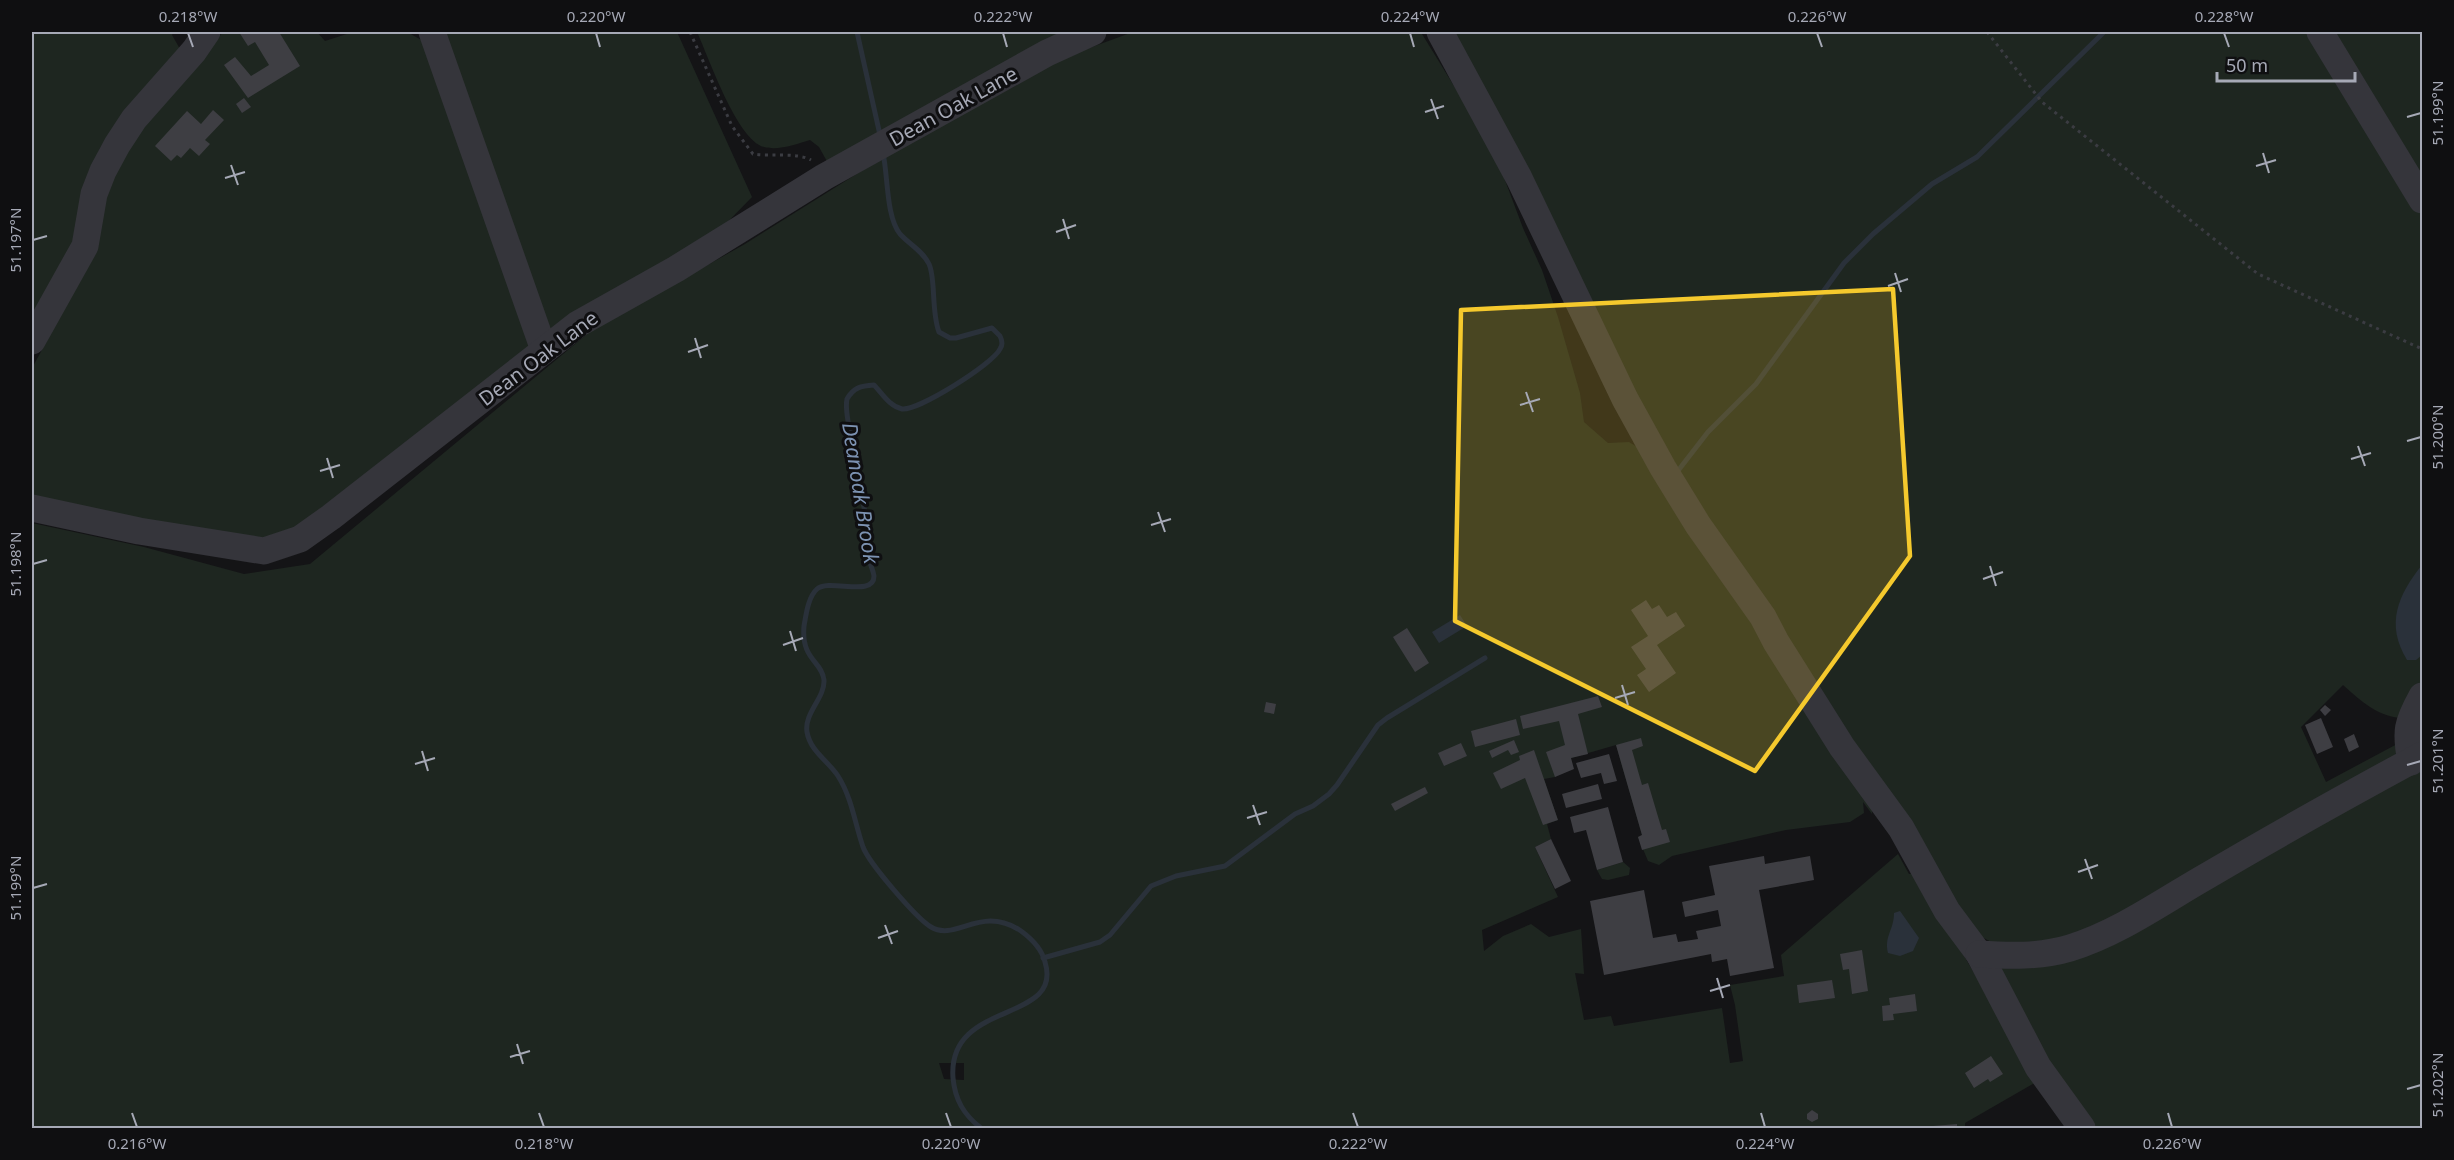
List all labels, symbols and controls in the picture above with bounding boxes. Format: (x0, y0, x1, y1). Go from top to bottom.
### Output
text: 0.218°W (159, 6, 217, 26)
text: 0.220°W (567, 6, 625, 26)
text: 0.222°W (974, 6, 1032, 26)
text: 0.224°W (1381, 6, 1439, 26)
text: 0.226°W (1788, 6, 1846, 26)
text: 0.228°W (2195, 6, 2253, 26)
scale bar (2217, 45, 2355, 83)
text: 50 m (2226, 53, 2268, 77)
street label: Dean Oak Lane (884, 60, 1022, 152)
text: 51.199°N (2427, 81, 2447, 145)
text: 51.197°N (5, 208, 25, 272)
street label: Dean Oak Lane (473, 304, 603, 412)
text: 51.200°N (2427, 405, 2447, 469)
water label: Deanoak Brook (836, 420, 886, 567)
text: 51.198°N (5, 532, 25, 596)
text: 51.201°N (2427, 729, 2447, 793)
text: 51.199°N (5, 856, 25, 920)
text: 51.202°N (2427, 1053, 2447, 1117)
text: 0.216°W (108, 1133, 166, 1153)
text: 0.218°W (515, 1133, 573, 1153)
text: 0.220°W (922, 1133, 980, 1153)
text: 0.222°W (1329, 1133, 1387, 1153)
text: 0.224°W (1736, 1133, 1794, 1153)
text: 0.226°W (2143, 1133, 2201, 1153)

